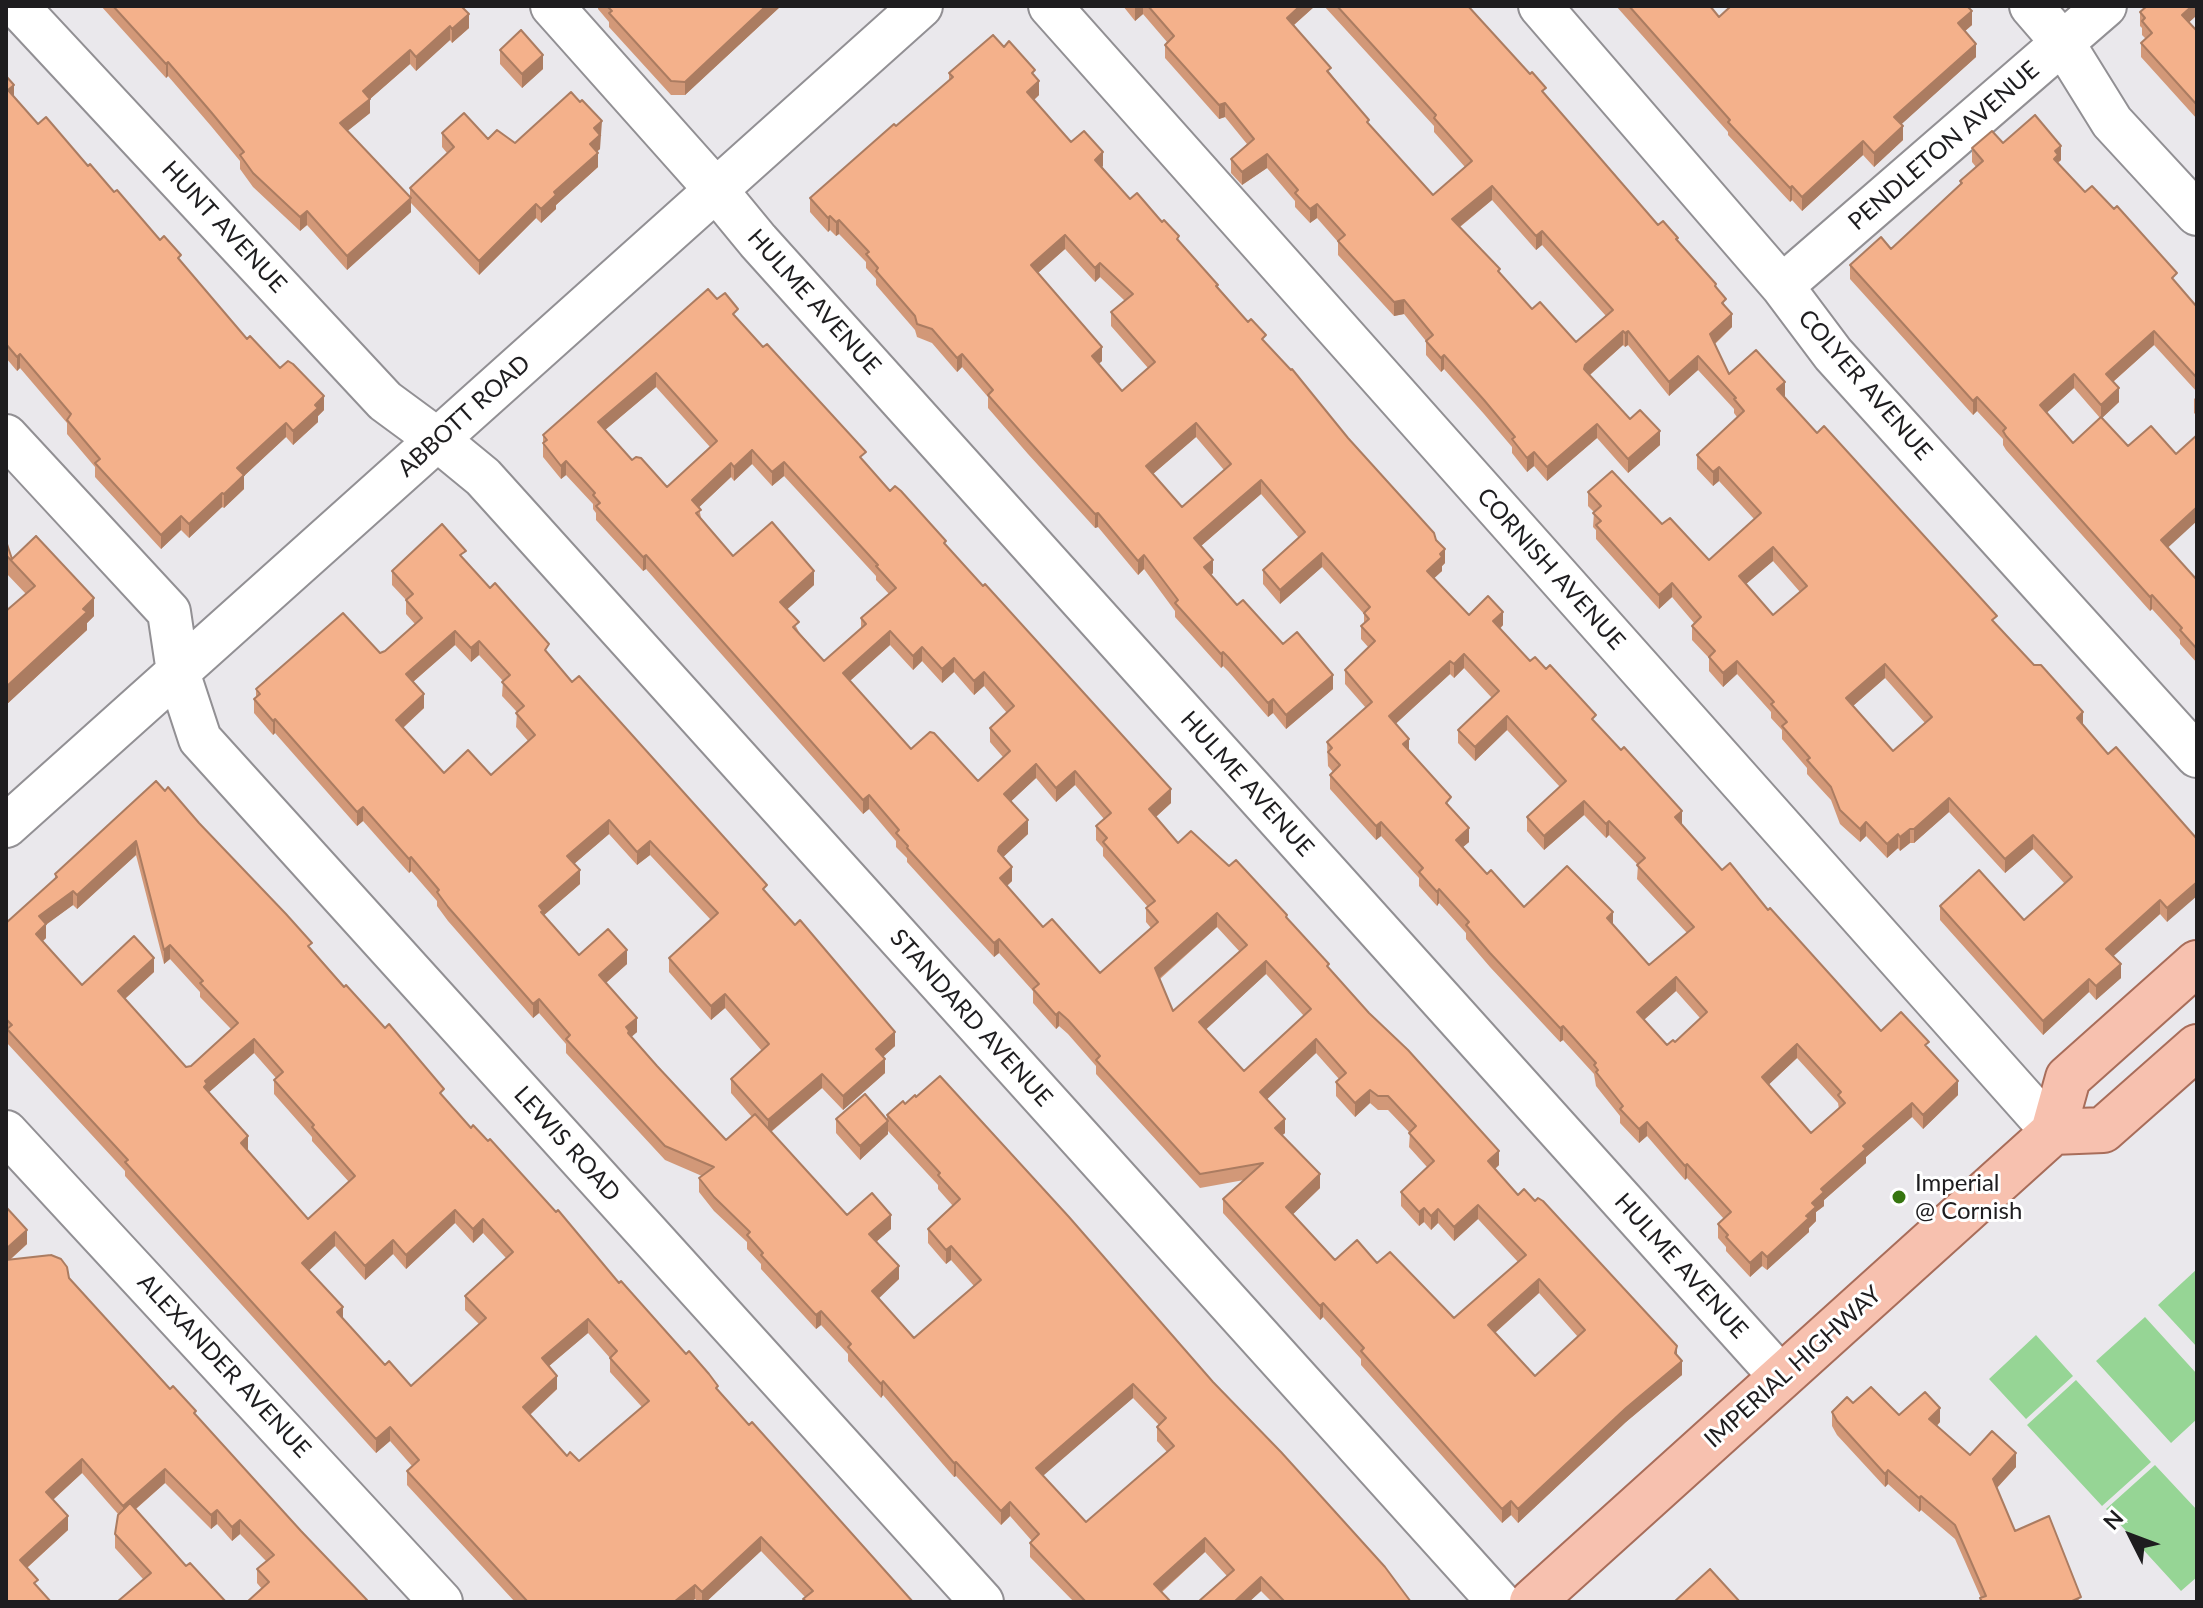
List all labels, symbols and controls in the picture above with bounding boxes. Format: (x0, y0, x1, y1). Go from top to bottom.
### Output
street label: PENDLETON AVENUE (1843, 55, 2045, 237)
street label: HUNT AVENUE (156, 155, 292, 299)
street label: HULME AVENUE (741, 223, 887, 381)
street label: COLYER AVENUE (1792, 304, 1938, 466)
street label: ABBOTT ROAD (392, 349, 536, 483)
street label: CORNISH AVENUE (1471, 482, 1631, 656)
street label: HULME AVENUE (1174, 705, 1320, 863)
street label: STANDARD AVENUE (884, 923, 1058, 1113)
street label: LEWIS ROAD (508, 1080, 626, 1208)
place label: Imperial @ Cornish (1915, 1169, 2022, 1225)
street label: HULME AVENUE (1608, 1187, 1754, 1345)
marker: Imperial @ Cornish (1890, 1188, 1908, 1206)
street label: ALEXANDER AVENUE (131, 1268, 317, 1464)
street label: IMPERIAL HIGHWAY (1699, 1280, 1887, 1454)
north arrow (2091, 1496, 2171, 1576)
text: N (2097, 1504, 2128, 1535)

